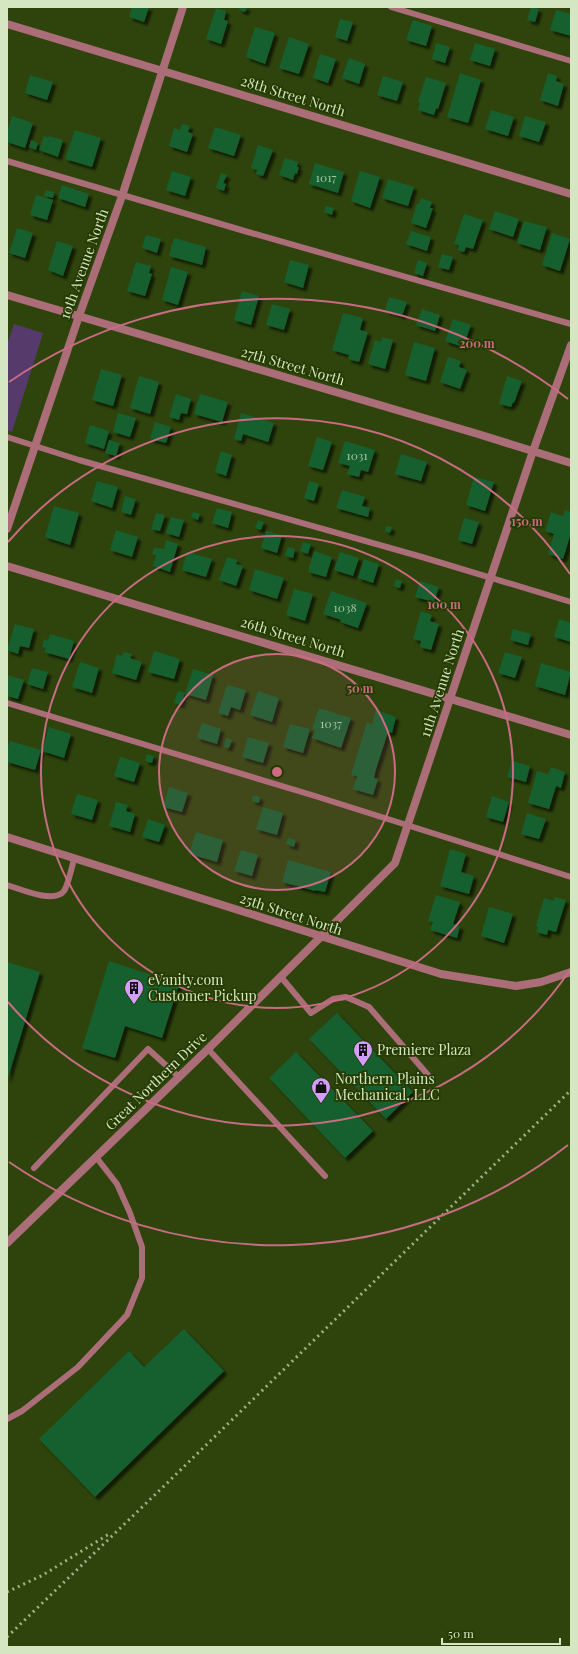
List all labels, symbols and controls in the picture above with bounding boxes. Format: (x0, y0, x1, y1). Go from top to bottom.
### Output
street label: 28th Street North (239, 71, 348, 121)
house number: 1017 (316, 169, 337, 185)
street label: 10th Avenue North (55, 205, 113, 322)
text: 200 m (459, 335, 495, 351)
street label: 27th Street North (239, 342, 348, 390)
house number: 1031 (346, 447, 368, 463)
text: 150 m (511, 513, 543, 529)
text: 100 m (427, 596, 461, 612)
house number: 1038 (333, 599, 357, 615)
street label: 26th Street North (239, 612, 348, 662)
street label: 11th Avenue North (415, 625, 468, 740)
text: 50 m (347, 680, 374, 696)
house number: 1037 (320, 715, 342, 731)
centre of rings (270, 765, 284, 779)
street label: 25th Street North (237, 888, 346, 939)
place label: eVanity.com Customer Pickup (148, 970, 257, 1005)
building icon: eVanity.com Customer Pickup (123, 977, 145, 1005)
street label: Great Northern Drive (101, 1027, 211, 1134)
building icon: Premiere Plaza (352, 1039, 374, 1067)
place label: Premiere Plaza (377, 1040, 471, 1059)
place label: Northern Plains Mechanical, LLC (335, 1069, 440, 1104)
shop icon: Northern Plains Mechanical, LLC (310, 1076, 332, 1104)
scale bar (442, 1620, 560, 1646)
text: 50 m (448, 1625, 474, 1641)

